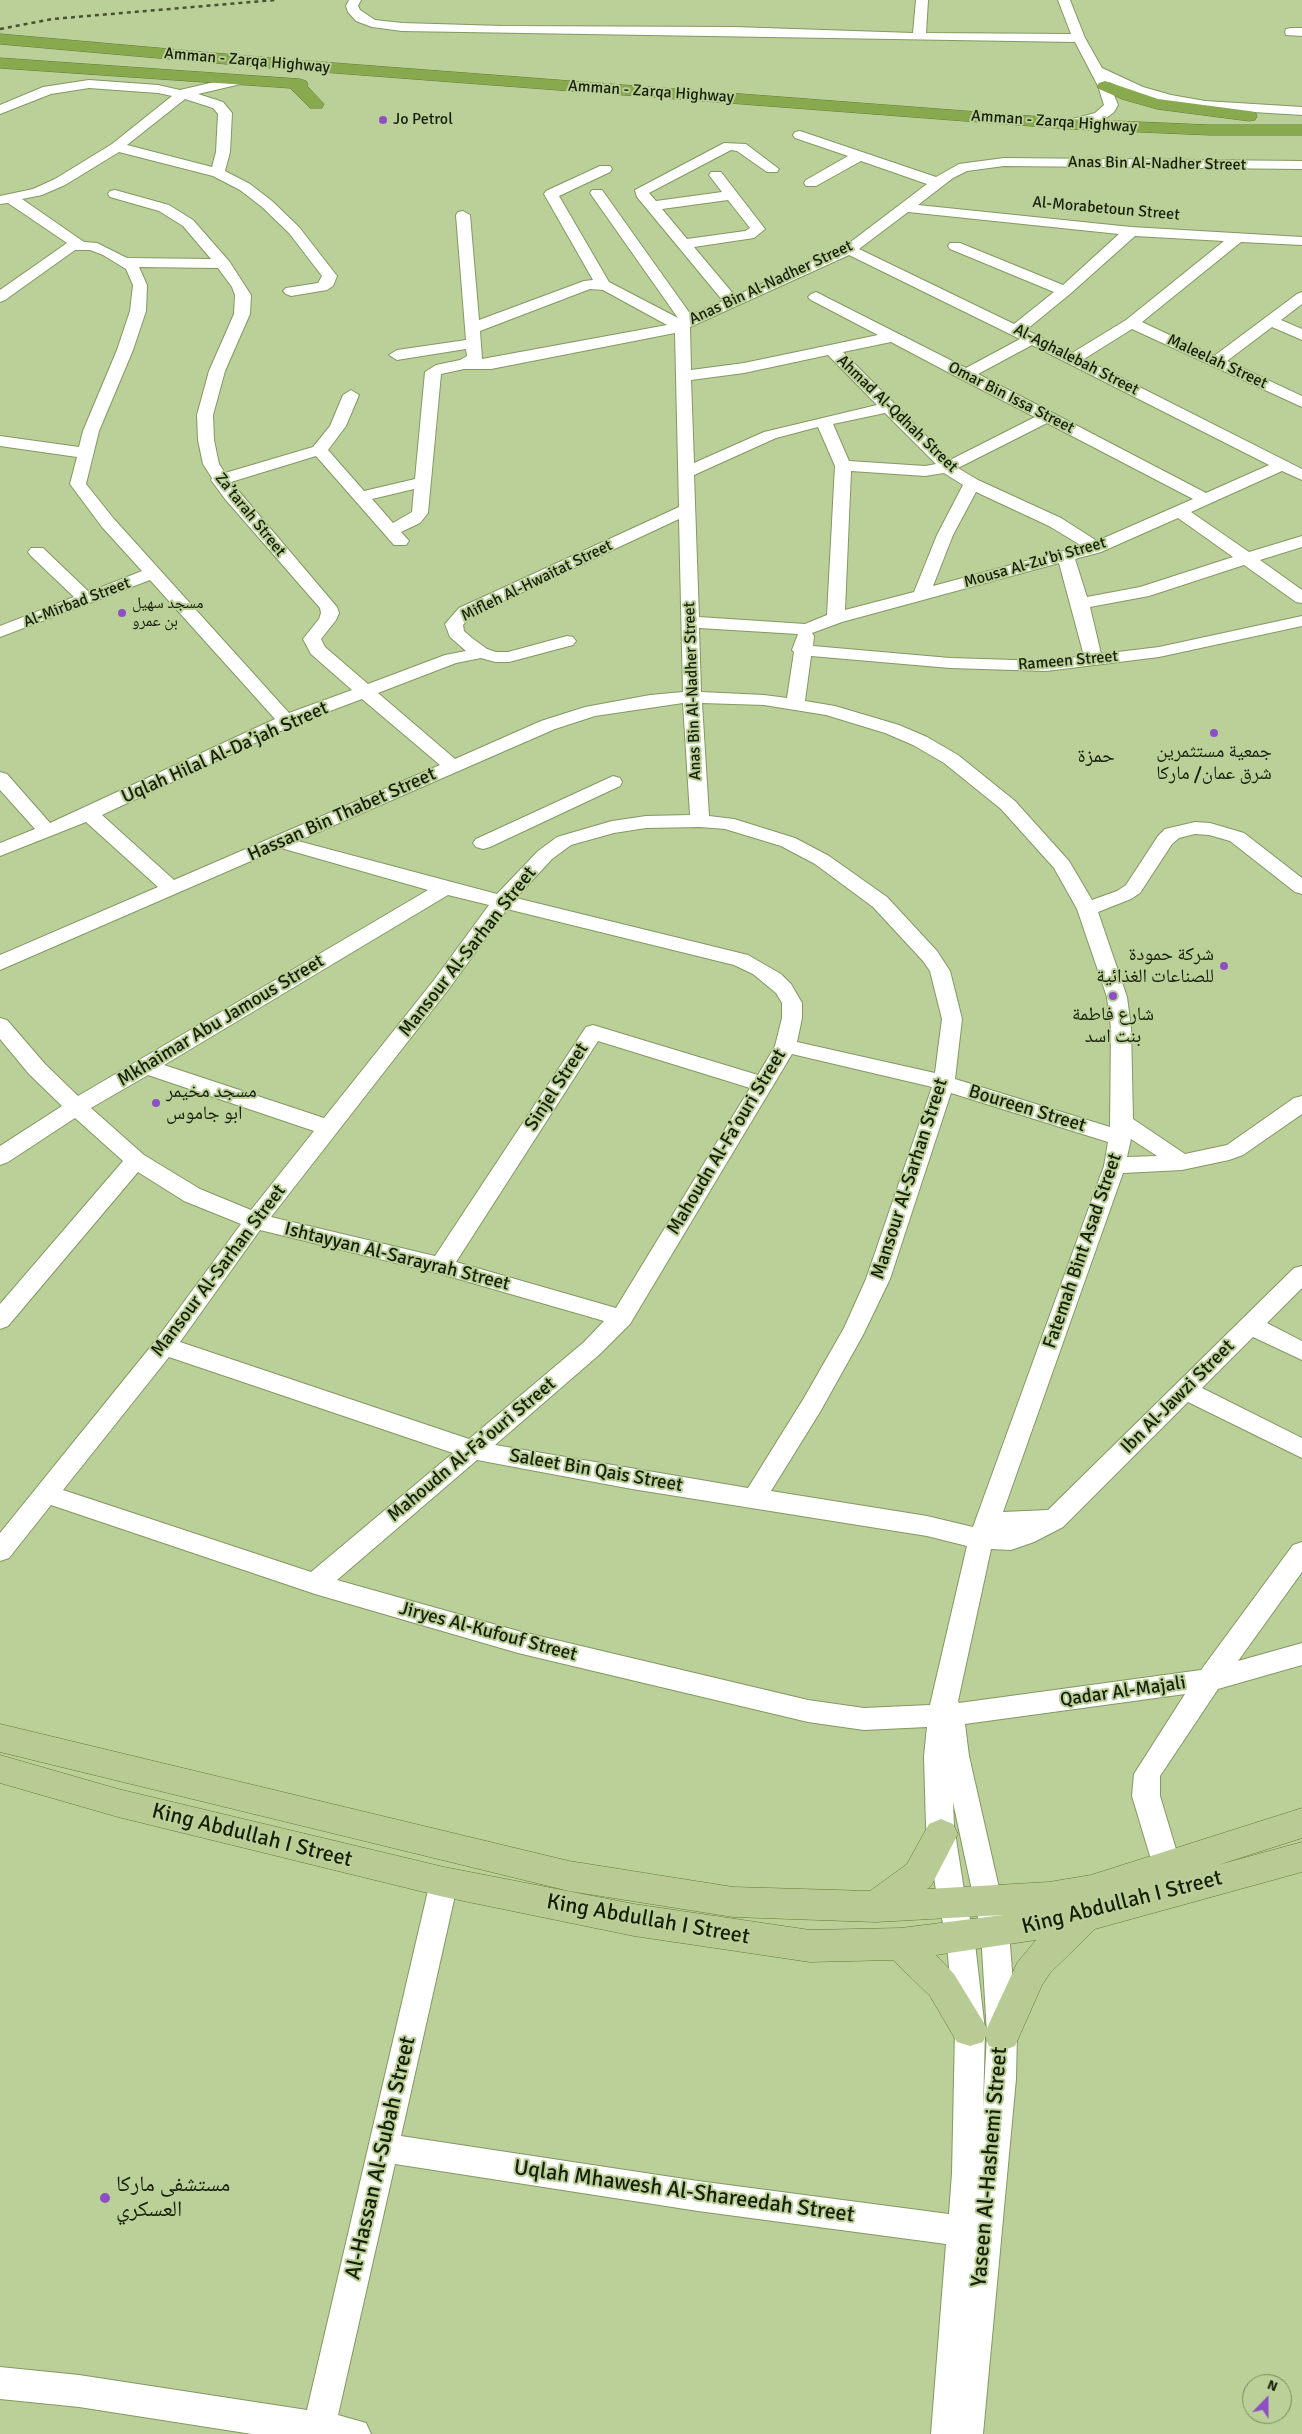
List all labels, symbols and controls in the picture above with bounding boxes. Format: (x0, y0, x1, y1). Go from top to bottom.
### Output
street label: Amman - Zarqa Highway (163, 44, 331, 78)
street label: Amman - Zarqa Highway (567, 77, 735, 107)
street label: Amman - Zarqa Highway (970, 107, 1138, 137)
place label: Jo Petrol (393, 110, 453, 130)
marker: Jo Petrol (377, 114, 389, 126)
street label: Anas Bin Al-Nadher Street (1068, 153, 1246, 175)
street label: Al-Morabetoun Street (1032, 193, 1180, 225)
street label: Anas Bin Al-Nadher Street (686, 237, 856, 329)
street label: Al-Aghalebah Street (1010, 320, 1142, 400)
street label: Maleelah Street (1164, 330, 1270, 394)
street label: Ahmad Al-Qdhah Street (833, 351, 961, 477)
street label: Omar Bin Issa Street (945, 358, 1077, 438)
street label: Za’tarah Street (210, 469, 290, 561)
street label: Mousa Al-Zu’bi Street (962, 534, 1108, 592)
street label: Mifleh Al-Hwaitat Street (458, 536, 616, 626)
street label: Al-Mirbad Street (21, 574, 133, 632)
place label: مسجد سهيل بن عمرو (132, 594, 204, 632)
street label: Anas Bin Al-Nadher Street (680, 602, 706, 780)
marker: مسجد سهيل بن عمرو (116, 607, 128, 619)
street label: Rameen Street (1017, 647, 1119, 675)
street label: Uqlah Hilal Al-Da’jah Street (118, 697, 332, 809)
marker: جمعية مستثمرين شرق عمان/ ماركا (1208, 727, 1220, 739)
place label: جمعية مستثمرين شرق عمان/ ماركا (1156, 741, 1272, 785)
district label: حمزة (1077, 745, 1115, 769)
street label: Hassan Bin Thabet Street (244, 763, 440, 867)
street label: Mansour Al-Sarhan Street (394, 862, 542, 1042)
place label: شركة حمودة للصناعات الغذائية (1096, 944, 1214, 988)
street label: Mkhaimar Abu Jamous Street (113, 950, 329, 1092)
marker: شركة حمودة للصناعات الغذائية (1218, 960, 1230, 972)
marker: شارع فاطمة بنت اسد (1107, 990, 1119, 1002)
place label: شارع فاطمة بنت اسد (1072, 1004, 1154, 1048)
street label: Sinjel Street (520, 1039, 594, 1135)
street label: Mahoudn Al-Fa’ouri Street (662, 1045, 792, 1239)
street label: Mansour Al-Sarhan Street (867, 1076, 953, 1282)
street label: Boureen Street (966, 1080, 1088, 1138)
place label: مسجد مخيمر ابو جاموس (166, 1081, 257, 1125)
marker: مسجد مخيمر ابو جاموس (150, 1097, 162, 1109)
street label: Fatemah Bint Asad Street (1039, 1150, 1127, 1352)
street label: Mansour Al-Sarhan Street (147, 1180, 291, 1362)
street label: Ishtayyan Al-Sarayrah Street (282, 1218, 512, 1296)
street label: Ibn Al-Jawzi Street (1116, 1335, 1240, 1459)
street label: Mahoudn Al-Fa’ouri Street (383, 1373, 561, 1527)
street label: Saleet Bin Qais Street (508, 1445, 684, 1497)
street label: Jiryes Al-Kufouf Street (397, 1597, 579, 1667)
street label: Qadar Al-Majali (1059, 1672, 1187, 1712)
street label: King Abdullah I Street (149, 1798, 355, 1874)
street label: King Abdullah I Street (1019, 1865, 1225, 1941)
street label: King Abdullah I Street (544, 1889, 752, 1951)
street label: Al-Hassan Al-Subah Street (340, 2034, 422, 2282)
street label: Yaseen Al-Hashemi Street (966, 2046, 1014, 2288)
street label: Uqlah Mhawesh Al-Shareedah Street (512, 2155, 856, 2229)
place label: مستشفى ماركا العسكري (116, 2172, 230, 2224)
marker: مستشفى ماركا العسكري (98, 2191, 112, 2205)
north arrow (1242, 2374, 1292, 2424)
text: N (1265, 2376, 1280, 2395)

